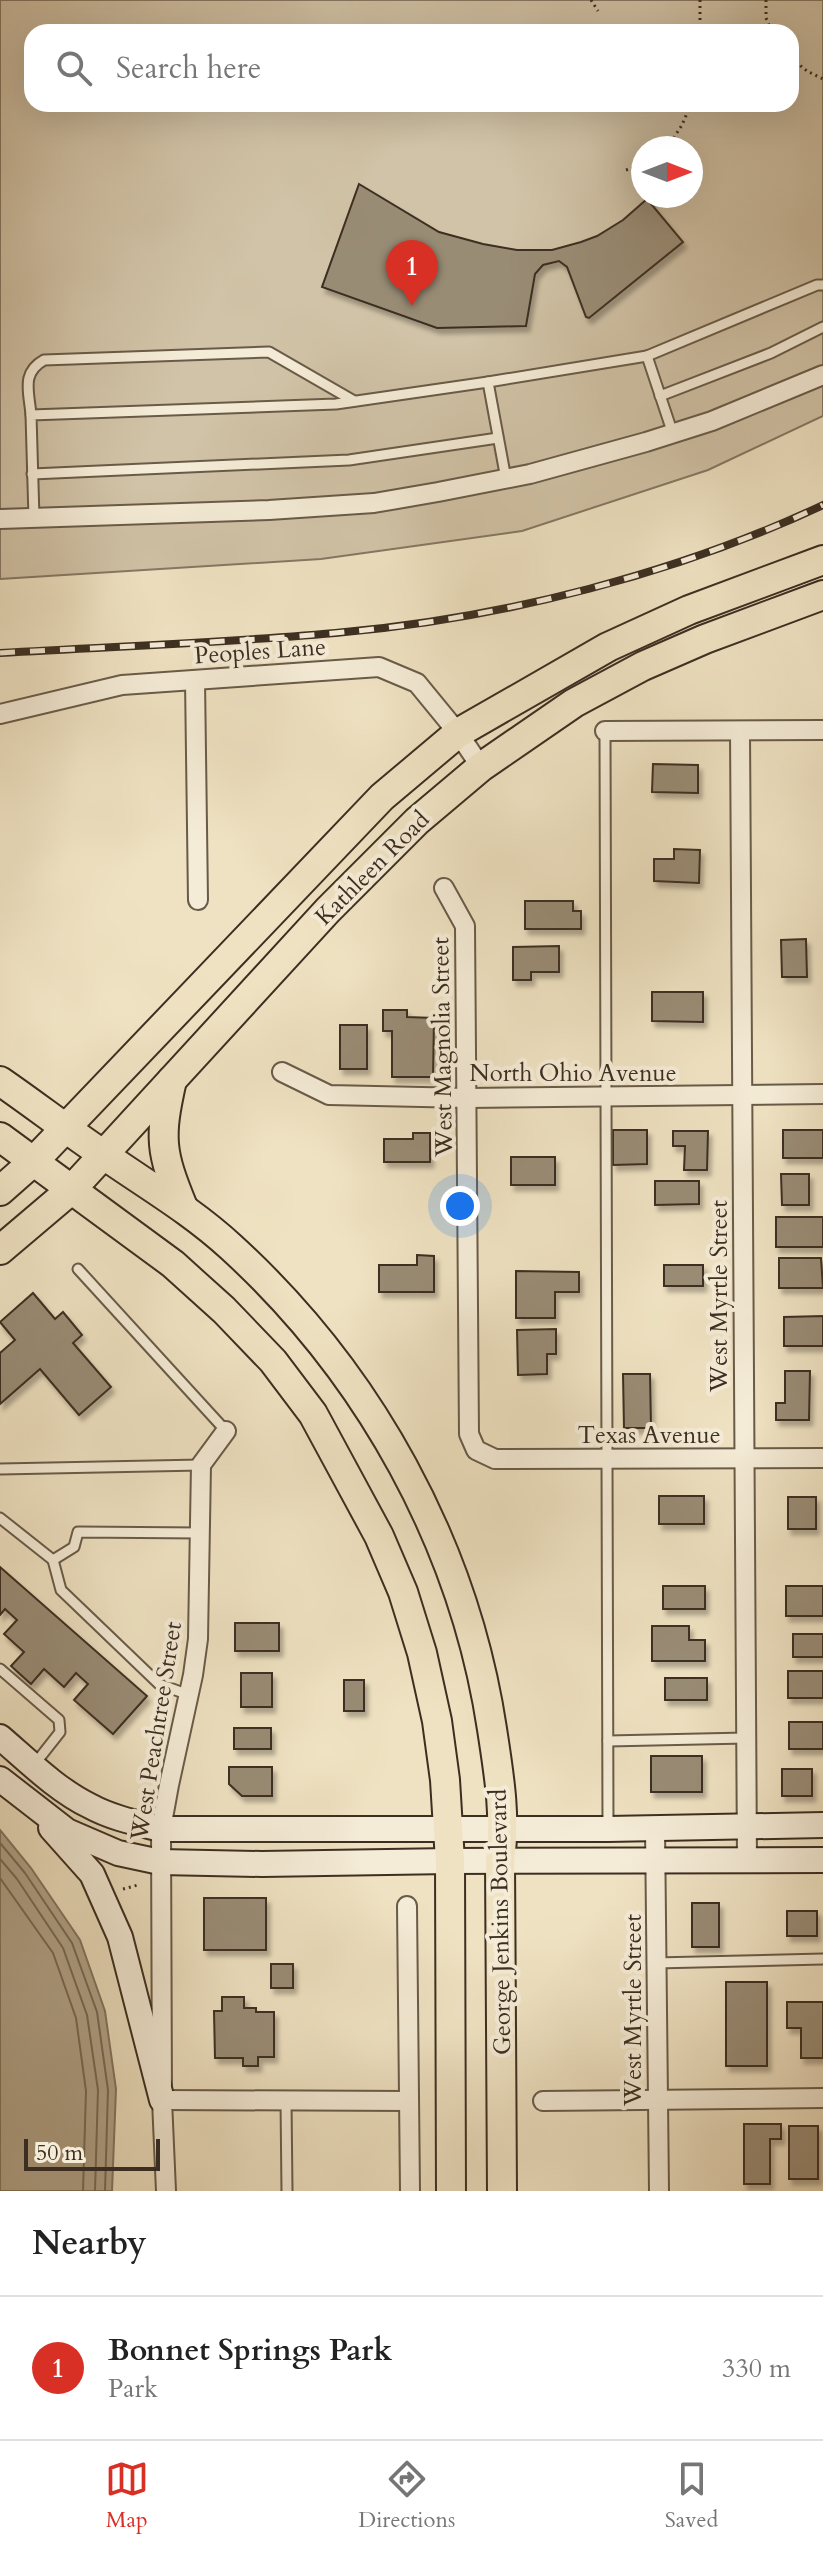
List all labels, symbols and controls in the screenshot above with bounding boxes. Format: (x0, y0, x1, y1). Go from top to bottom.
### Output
search box (24, 24, 799, 112)
icon: search (52, 46, 96, 90)
text: Search here (116, 48, 261, 89)
north arrow (631, 136, 703, 208)
pin: 1 (386, 240, 438, 306)
street label: Peoples Lane (193, 630, 327, 673)
street label: Kathleen Road (308, 804, 437, 933)
street label: West Magnolia Street (424, 936, 461, 1158)
street label: North Ohio Avenue (469, 1057, 677, 1090)
your location (440, 1186, 480, 1226)
street label: West Myrtle Street (703, 1199, 736, 1393)
street label: Texas Avenue (577, 1419, 721, 1452)
street label: West Peachtree Street (123, 1619, 190, 1844)
street label: George Jenkins Boulevard (482, 1788, 519, 2055)
street label: West Myrtle Street (617, 1913, 650, 2107)
scale bar (24, 2135, 160, 2171)
text: 50 m (36, 2138, 83, 2168)
text: Nearby (32, 2220, 147, 2266)
text: Bonnet Springs Park (108, 2330, 392, 2371)
text: 1 (51, 2351, 65, 2386)
text: 330 m (722, 2351, 791, 2386)
text: Park (108, 2371, 158, 2406)
tab: Map (105, 2457, 149, 2535)
tab: Directions (358, 2457, 455, 2535)
tab: Saved (665, 2457, 718, 2535)

